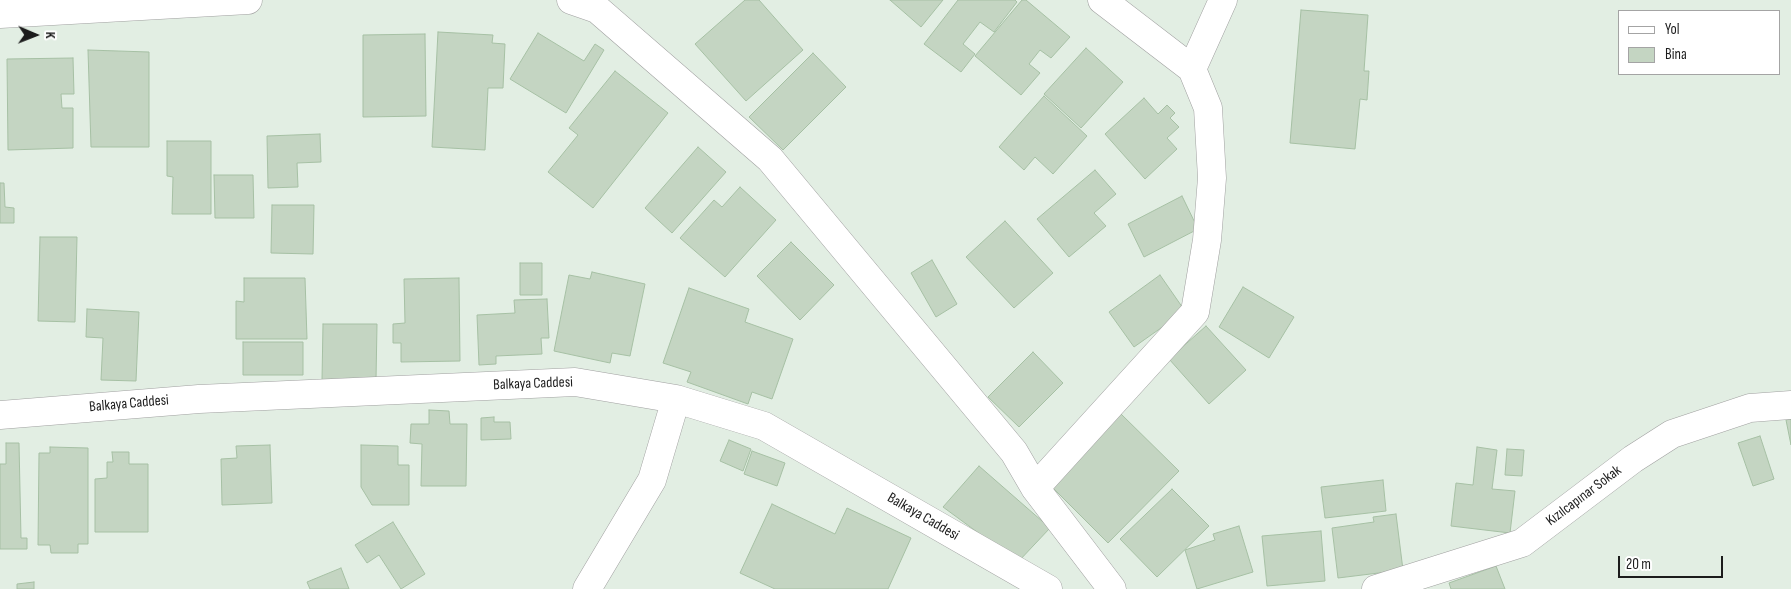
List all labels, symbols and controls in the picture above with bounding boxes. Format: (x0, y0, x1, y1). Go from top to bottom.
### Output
north arrow (10, 10, 60, 60)
legend (1618, 10, 1781, 75)
text: Yol (1665, 20, 1680, 39)
text: K (42, 32, 59, 39)
text: Bina (1665, 45, 1687, 64)
street label: Balkaya Caddesi (493, 374, 573, 394)
street label: Balkaya Caddesi (88, 392, 170, 416)
street label: Kızılcapınar Sokak (1543, 462, 1625, 530)
street label: Balkaya Caddesi (884, 489, 962, 545)
scale bar (1621, 546, 1726, 578)
text: 20 m (1626, 555, 1651, 574)

